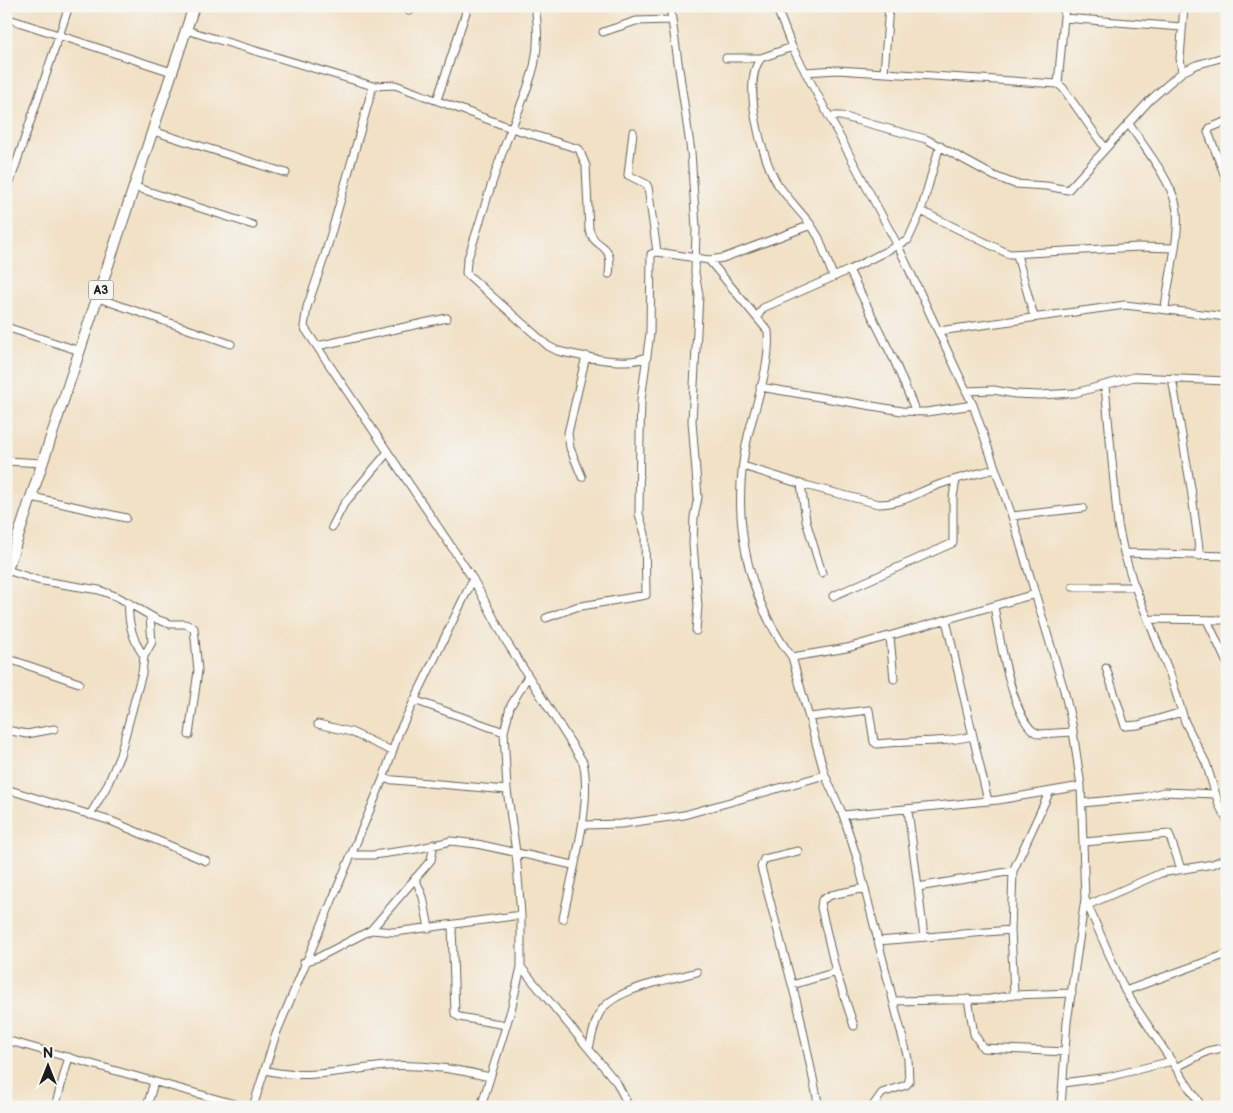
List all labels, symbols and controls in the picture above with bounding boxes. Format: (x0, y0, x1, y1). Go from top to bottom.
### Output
road number: A3 (88, 280, 114, 300)
north arrow (22, 1040, 72, 1090)
text: N (43, 1045, 53, 1062)

